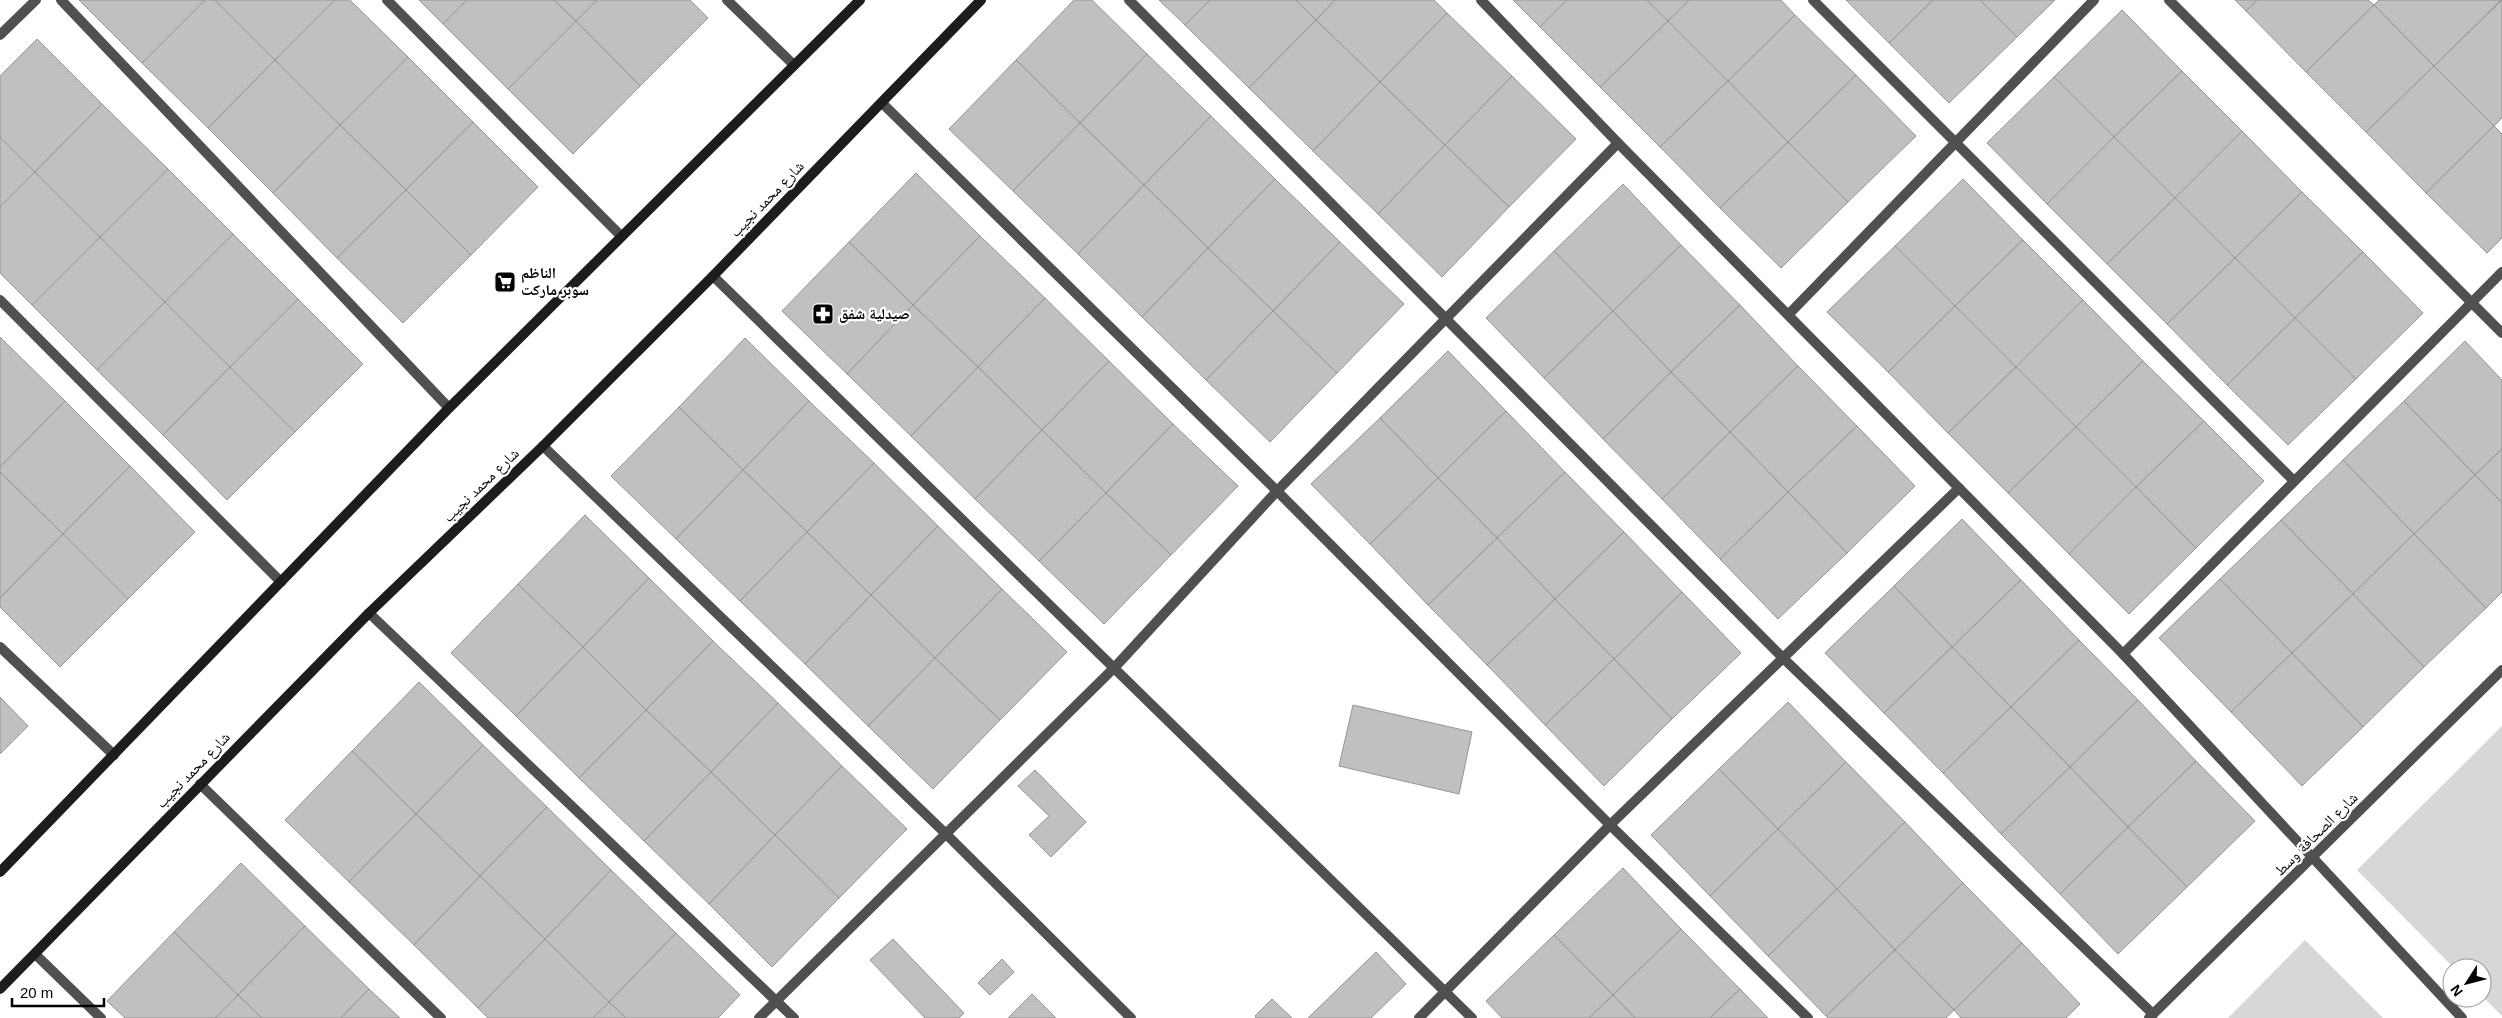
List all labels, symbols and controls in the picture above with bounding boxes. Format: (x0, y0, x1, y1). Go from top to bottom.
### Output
street label: شارع محمد نجيب (726, 157, 809, 241)
place label: الناظم سوبر ماركت (521, 264, 589, 299)
supermarket icon: الناظم سوبر ماركت (493, 270, 517, 294)
pharmacy icon: صيدلية شفق (811, 302, 835, 326)
place label: صيدلية شفق (839, 305, 910, 323)
street label: شارع محمد نجيب (439, 444, 524, 526)
street label: شارع محمد نجيب (152, 728, 235, 812)
street label: شارع الصحافة وسط (2271, 788, 2362, 880)
north arrow (2442, 958, 2492, 1008)
scale bar (12, 976, 105, 1008)
text: N (2447, 982, 2466, 999)
text: 20 m (20, 984, 53, 1001)

